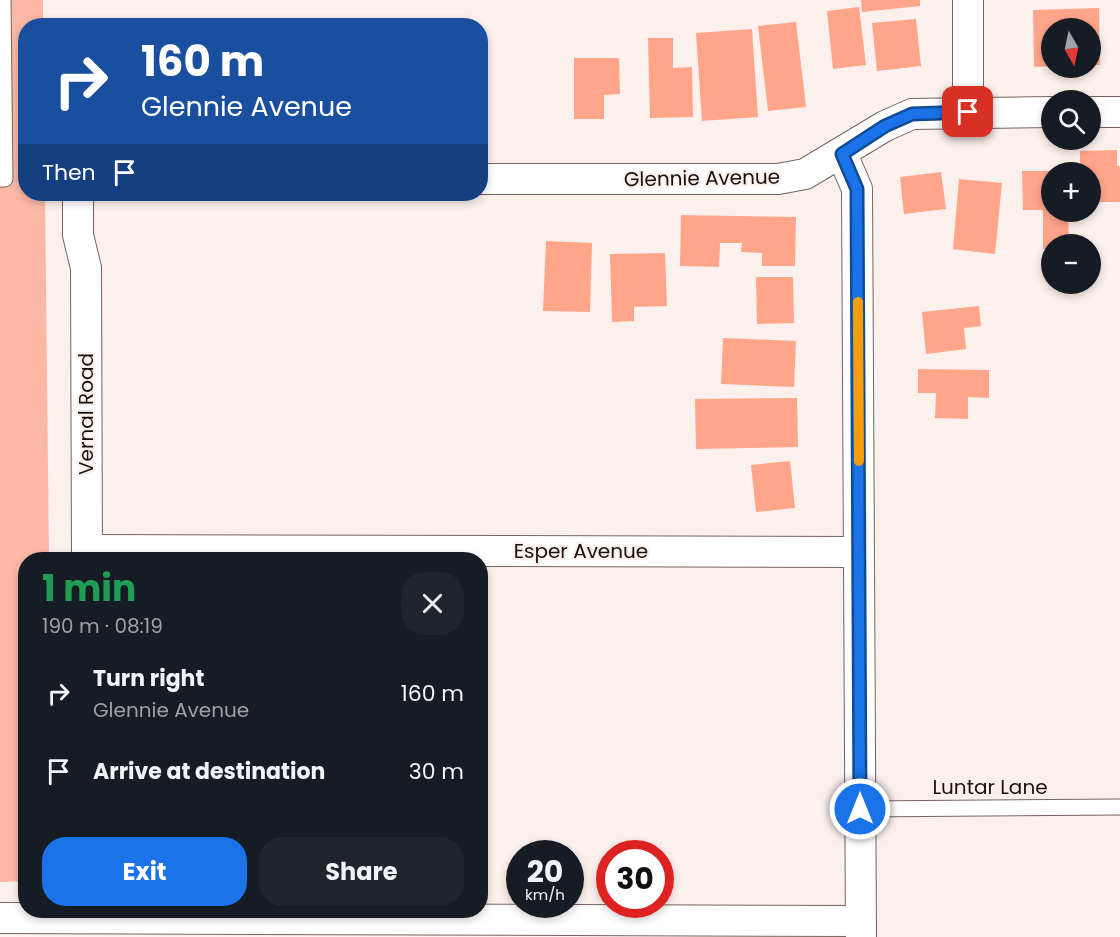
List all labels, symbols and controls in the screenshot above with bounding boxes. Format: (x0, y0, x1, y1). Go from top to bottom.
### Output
north arrow (1041, 18, 1101, 78)
map controls (1041, 18, 1101, 294)
text: 160 m (141, 32, 264, 91)
icon: right (42, 42, 120, 120)
pin (942, 86, 993, 137)
text: Glennie Avenue (141, 88, 352, 125)
button: search (1041, 90, 1101, 150)
icon: arrive (951, 95, 984, 128)
icon: arrive (108, 156, 141, 189)
text: Then (42, 157, 96, 188)
button: + (1041, 162, 1101, 222)
street label: Glennie Avenue (624, 163, 780, 193)
button: − (1041, 234, 1101, 294)
street label: Vernal Road (72, 353, 100, 475)
street label: Esper Avenue (514, 537, 648, 565)
text: 1 min (42, 563, 136, 614)
button: close (401, 572, 464, 635)
text: 190 m · 08:19 (42, 612, 163, 640)
text: Turn right (93, 663, 204, 694)
icon: right (42, 677, 75, 710)
text: 160 m (401, 678, 464, 709)
text: Glennie Avenue (93, 696, 249, 724)
icon: arrive (42, 755, 75, 788)
text: Arrive at destination (93, 756, 325, 787)
text: 30 m (409, 756, 464, 787)
street label: Luntar Lane (932, 773, 1048, 801)
position arrow (828, 777, 892, 841)
button: Exit (42, 837, 247, 906)
button: Share (259, 837, 464, 906)
speed limit sign: 30 (596, 840, 674, 918)
text: 20 (527, 850, 563, 893)
text: km/h (525, 884, 565, 905)

